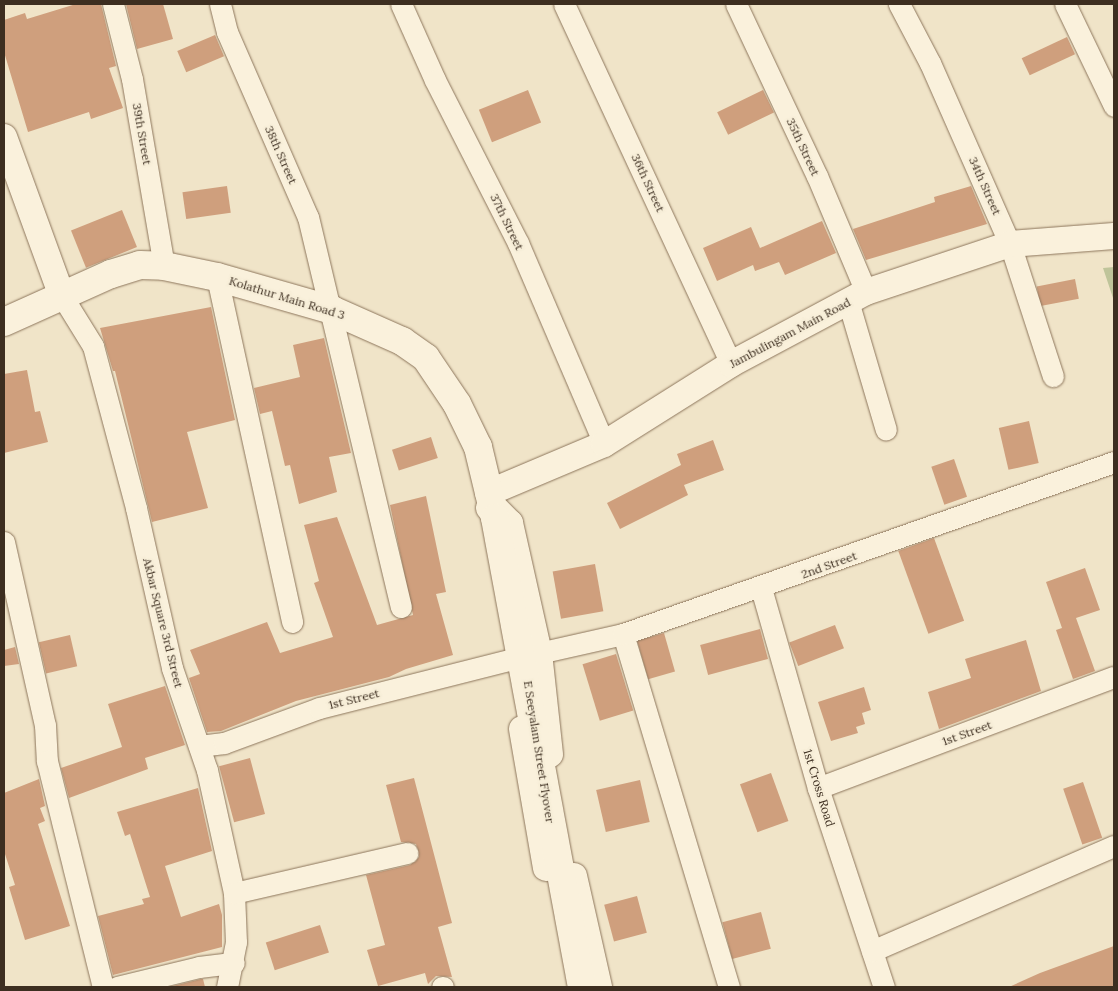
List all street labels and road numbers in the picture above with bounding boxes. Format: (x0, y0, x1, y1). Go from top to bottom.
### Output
street label: 39th Street (129, 102, 155, 166)
street label: 35th Street (783, 116, 823, 178)
street label: 38th Street (262, 124, 300, 186)
street label: 36th Street (628, 152, 668, 214)
street label: 34th Street (966, 155, 1004, 217)
street label: 37th Street (487, 191, 527, 253)
street label: Kolathur Main Road 3 (227, 274, 347, 322)
street label: Jambulingam Main Road (727, 295, 853, 371)
street label: 2nd Street (799, 548, 859, 582)
street label: Akbar Square 3rd Street (140, 557, 186, 689)
street label: E Seeyalam Street Flyover (521, 680, 557, 824)
street label: 1st Street (327, 686, 381, 712)
street label: 1st Street (940, 717, 994, 749)
street label: 1st Cross Road (800, 747, 838, 829)

